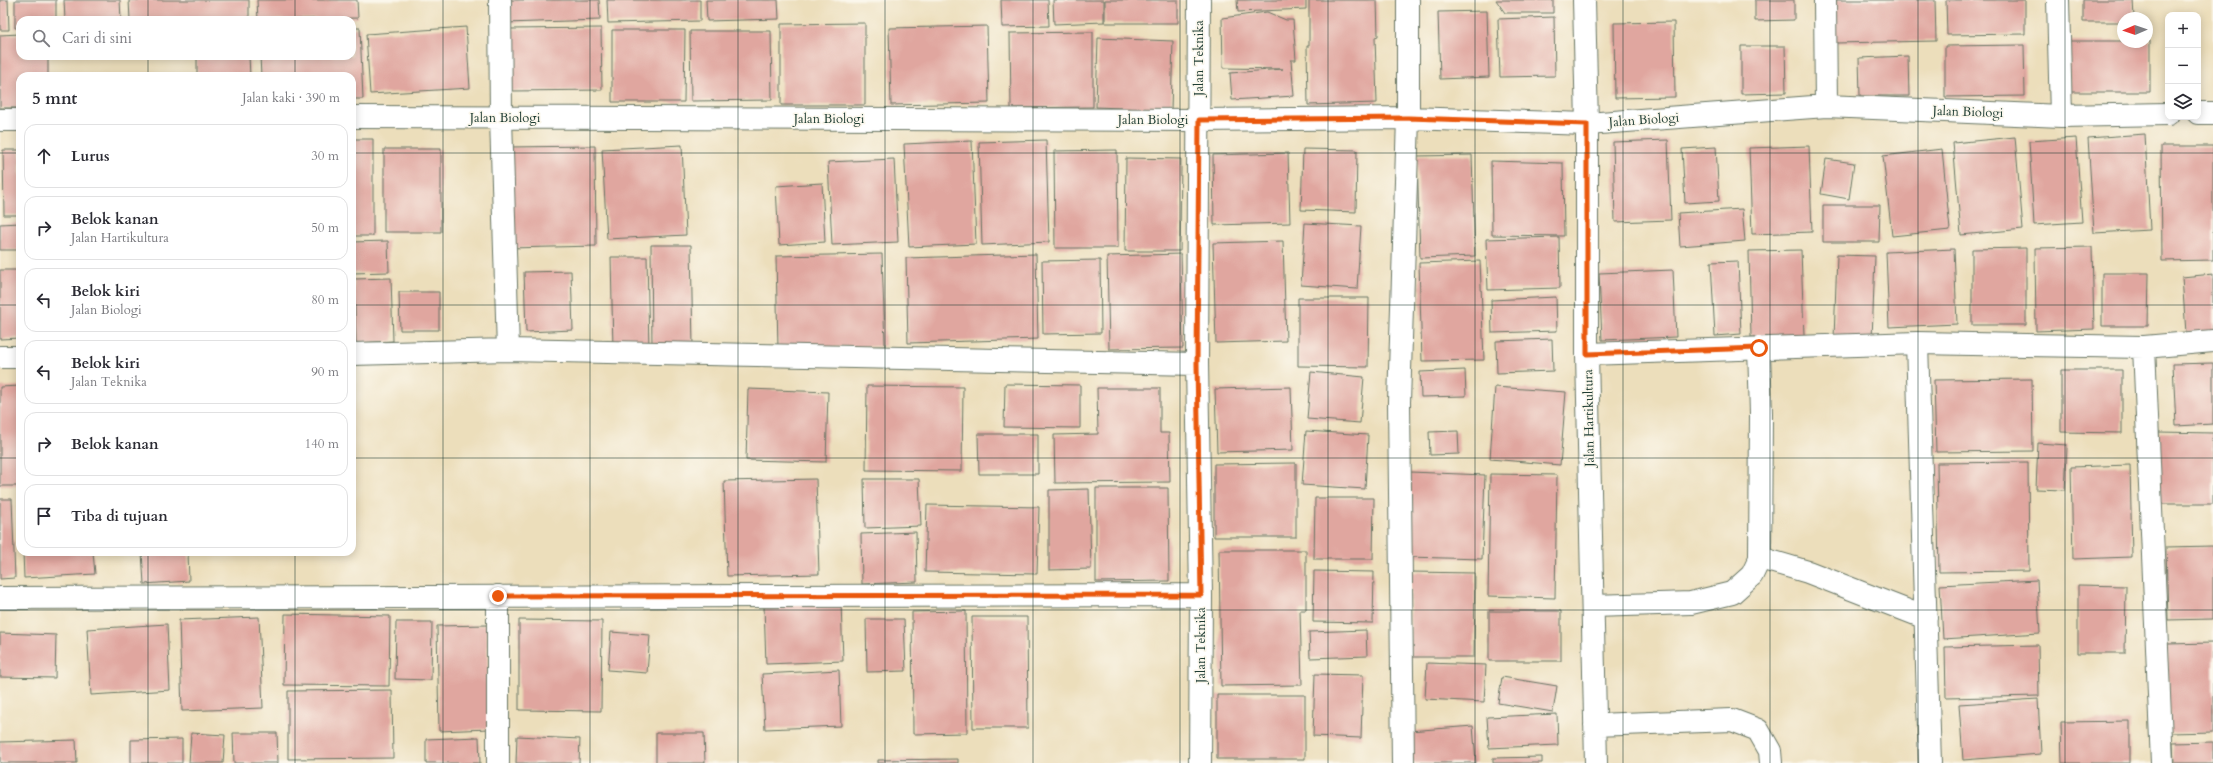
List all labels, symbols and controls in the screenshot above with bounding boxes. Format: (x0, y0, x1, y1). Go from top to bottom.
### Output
north arrow (2117, 12, 2153, 48)
map controls (2165, 12, 2201, 120)
button: + (2165, 12, 2201, 48)
search box (16, 16, 356, 60)
street label: Jalan Teknika (1190, 20, 1208, 98)
icon: search (30, 27, 52, 49)
text: Cari di sini (62, 28, 132, 48)
button: − (2165, 48, 2201, 84)
button: layers (2165, 84, 2201, 120)
text: 5 mnt (32, 87, 77, 110)
text: Jalan kaki · 390 m (242, 89, 340, 107)
street label: Jalan Biologi (1930, 102, 2004, 122)
street label: Jalan Biologi (468, 109, 541, 127)
street label: Jalan Biologi (1606, 109, 1680, 132)
street label: Jalan Biologi (792, 110, 865, 128)
street label: Jalan Biologi (1116, 111, 1189, 129)
icon: ahead (33, 145, 55, 167)
text: Lurus (71, 146, 110, 166)
text: 30 m (311, 147, 339, 165)
text: Belok kanan (71, 209, 159, 229)
icon: right (33, 217, 55, 239)
text: 50 m (311, 219, 339, 237)
text: Jalan Hartikultura (71, 229, 169, 247)
text: Belok kiri (71, 281, 140, 301)
icon: left (33, 289, 55, 311)
text: 80 m (311, 291, 339, 309)
text: Jalan Biologi (71, 301, 142, 319)
route start (1750, 339, 1768, 357)
text: Belok kiri (71, 353, 140, 373)
icon: left (33, 361, 55, 383)
text: 90 m (311, 363, 339, 381)
street label: Jalan Hartikultura (1579, 369, 1599, 469)
text: Jalan Teknika (71, 373, 147, 391)
icon: right (33, 433, 55, 455)
text: Belok kanan (71, 434, 159, 454)
text: 140 m (305, 435, 339, 453)
icon: arrive (33, 505, 55, 527)
text: Tiba di tujuan (71, 506, 168, 526)
route end (489, 587, 507, 605)
street label: Jalan Teknika (1192, 607, 1210, 685)

